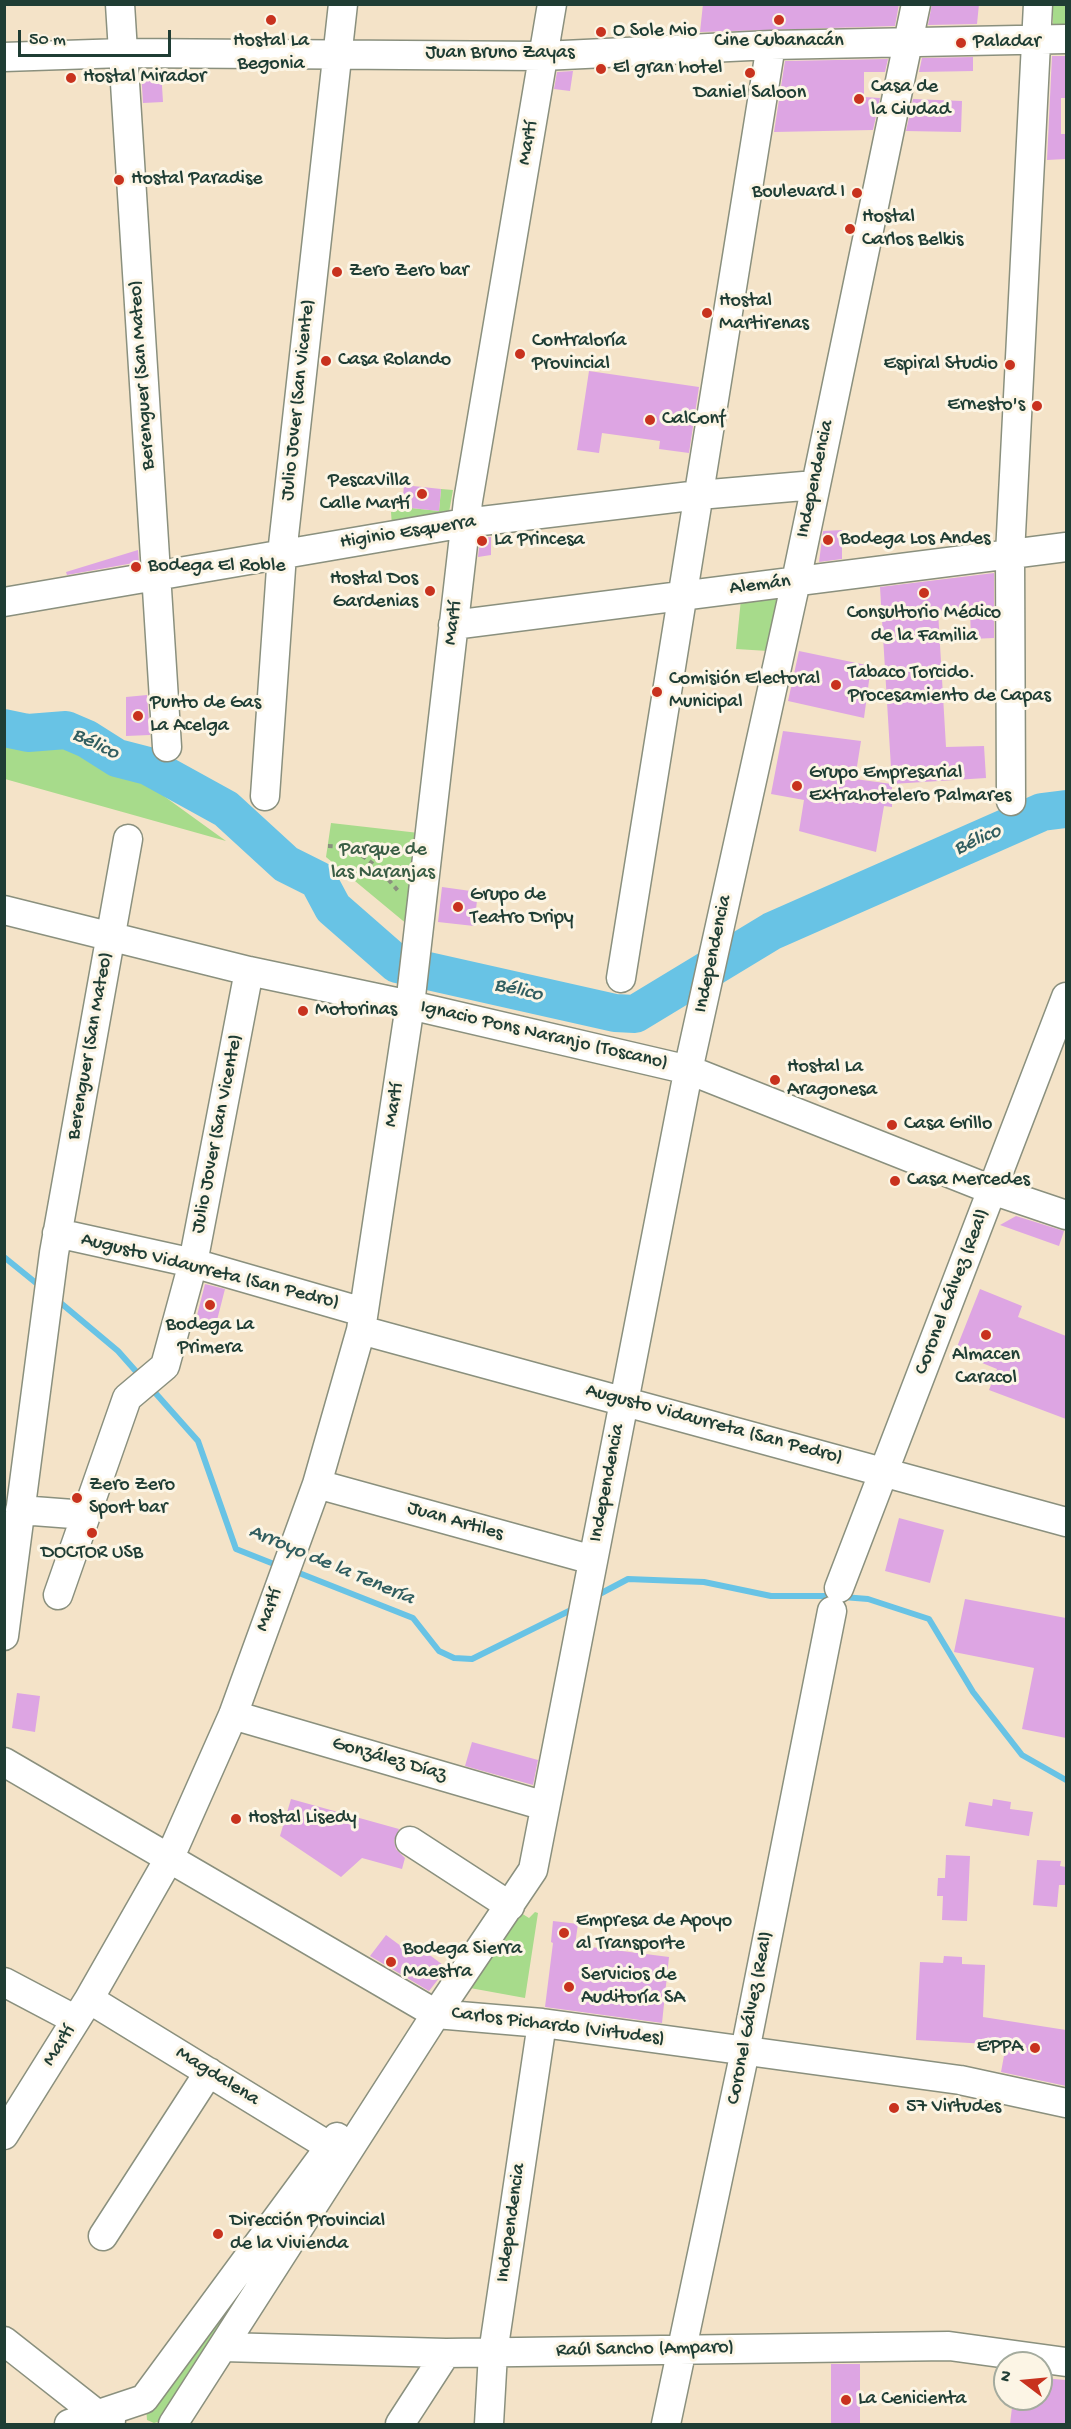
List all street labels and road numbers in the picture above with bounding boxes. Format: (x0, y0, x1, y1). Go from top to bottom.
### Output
street label: Juan Bruno Zayas (426, 42, 574, 66)
street label: Martí (513, 119, 545, 167)
street label: Berenguer (San Mateo) (124, 279, 162, 471)
street label: Julio Jover (San Vicente) (276, 298, 322, 502)
street label: Independencia (792, 418, 840, 540)
street label: Higinio Esquerra (338, 510, 478, 556)
street label: Alemán (728, 570, 792, 602)
street label: Martí (439, 599, 469, 647)
street label: Independencia (690, 893, 738, 1015)
street label: Berenguer (San Mateo) (63, 950, 119, 1142)
street label: Ignacio Pons Naranjo (Toscano) (418, 996, 670, 1076)
street label: Julio Jover (San Vicente) (187, 1032, 249, 1236)
street label: Martí (380, 1081, 410, 1129)
street label: Coronel Gálvez (Real) (910, 1205, 996, 1379)
street label: Augusto Vidaurreta (San Pedro) (78, 1228, 342, 1316)
street label: Augusto Vidaurreta (San Pedro) (583, 1379, 845, 1471)
street label: Independencia (585, 1422, 631, 1544)
street label: Juan Artiles (404, 1497, 506, 1547)
street label: Martí (251, 1585, 289, 1635)
street label: González Díaz (329, 1732, 449, 1788)
street label: Coronel Gálvez (Real) (722, 1929, 780, 2107)
street label: Carlos Pichardo (Virtudes) (450, 2002, 666, 2052)
street label: Martí (38, 2021, 82, 2071)
street label: Magdalena (171, 2042, 263, 2112)
street label: Independencia (492, 2162, 532, 2284)
street label: Raúl Sancho (Amparo) (556, 2336, 734, 2364)

